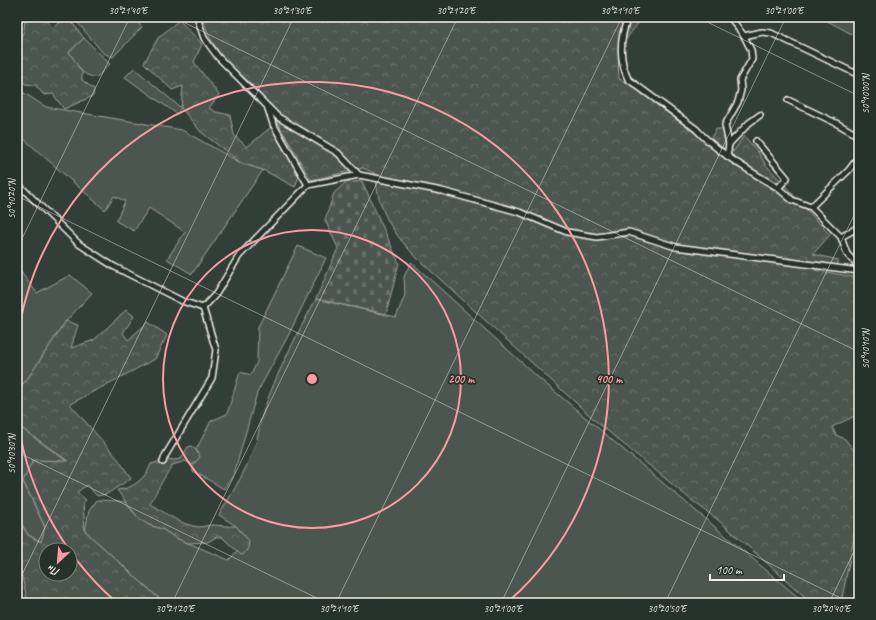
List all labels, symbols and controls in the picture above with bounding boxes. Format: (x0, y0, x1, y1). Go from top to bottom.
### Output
text: 30°21'40"E (109, 4, 149, 17)
text: 30°21'30"E (273, 4, 313, 17)
text: 30°21'20"E (437, 4, 477, 17)
text: 30°21'10"E (601, 4, 641, 17)
text: 30°21'00"E (765, 4, 805, 17)
text: 50°10'00"N (859, 72, 872, 114)
text: 50°10'20"N (5, 177, 18, 219)
text: 50°10'10"N (859, 327, 872, 369)
text: 200 m (448, 371, 475, 387)
text: 400 m (596, 371, 623, 387)
centre of rings (305, 372, 319, 386)
text: 50°10'30"N (5, 432, 18, 474)
north arrow (38, 542, 78, 582)
scale bar (710, 556, 784, 582)
text: Пн (44, 562, 62, 580)
text: 100 m (716, 562, 743, 578)
text: 30°21'20"E (156, 602, 196, 615)
text: 30°21'10"E (320, 602, 360, 615)
text: 30°21'00"E (484, 602, 524, 615)
text: 30°20'50"E (648, 602, 688, 615)
text: 30°20'40"E (812, 602, 852, 615)

